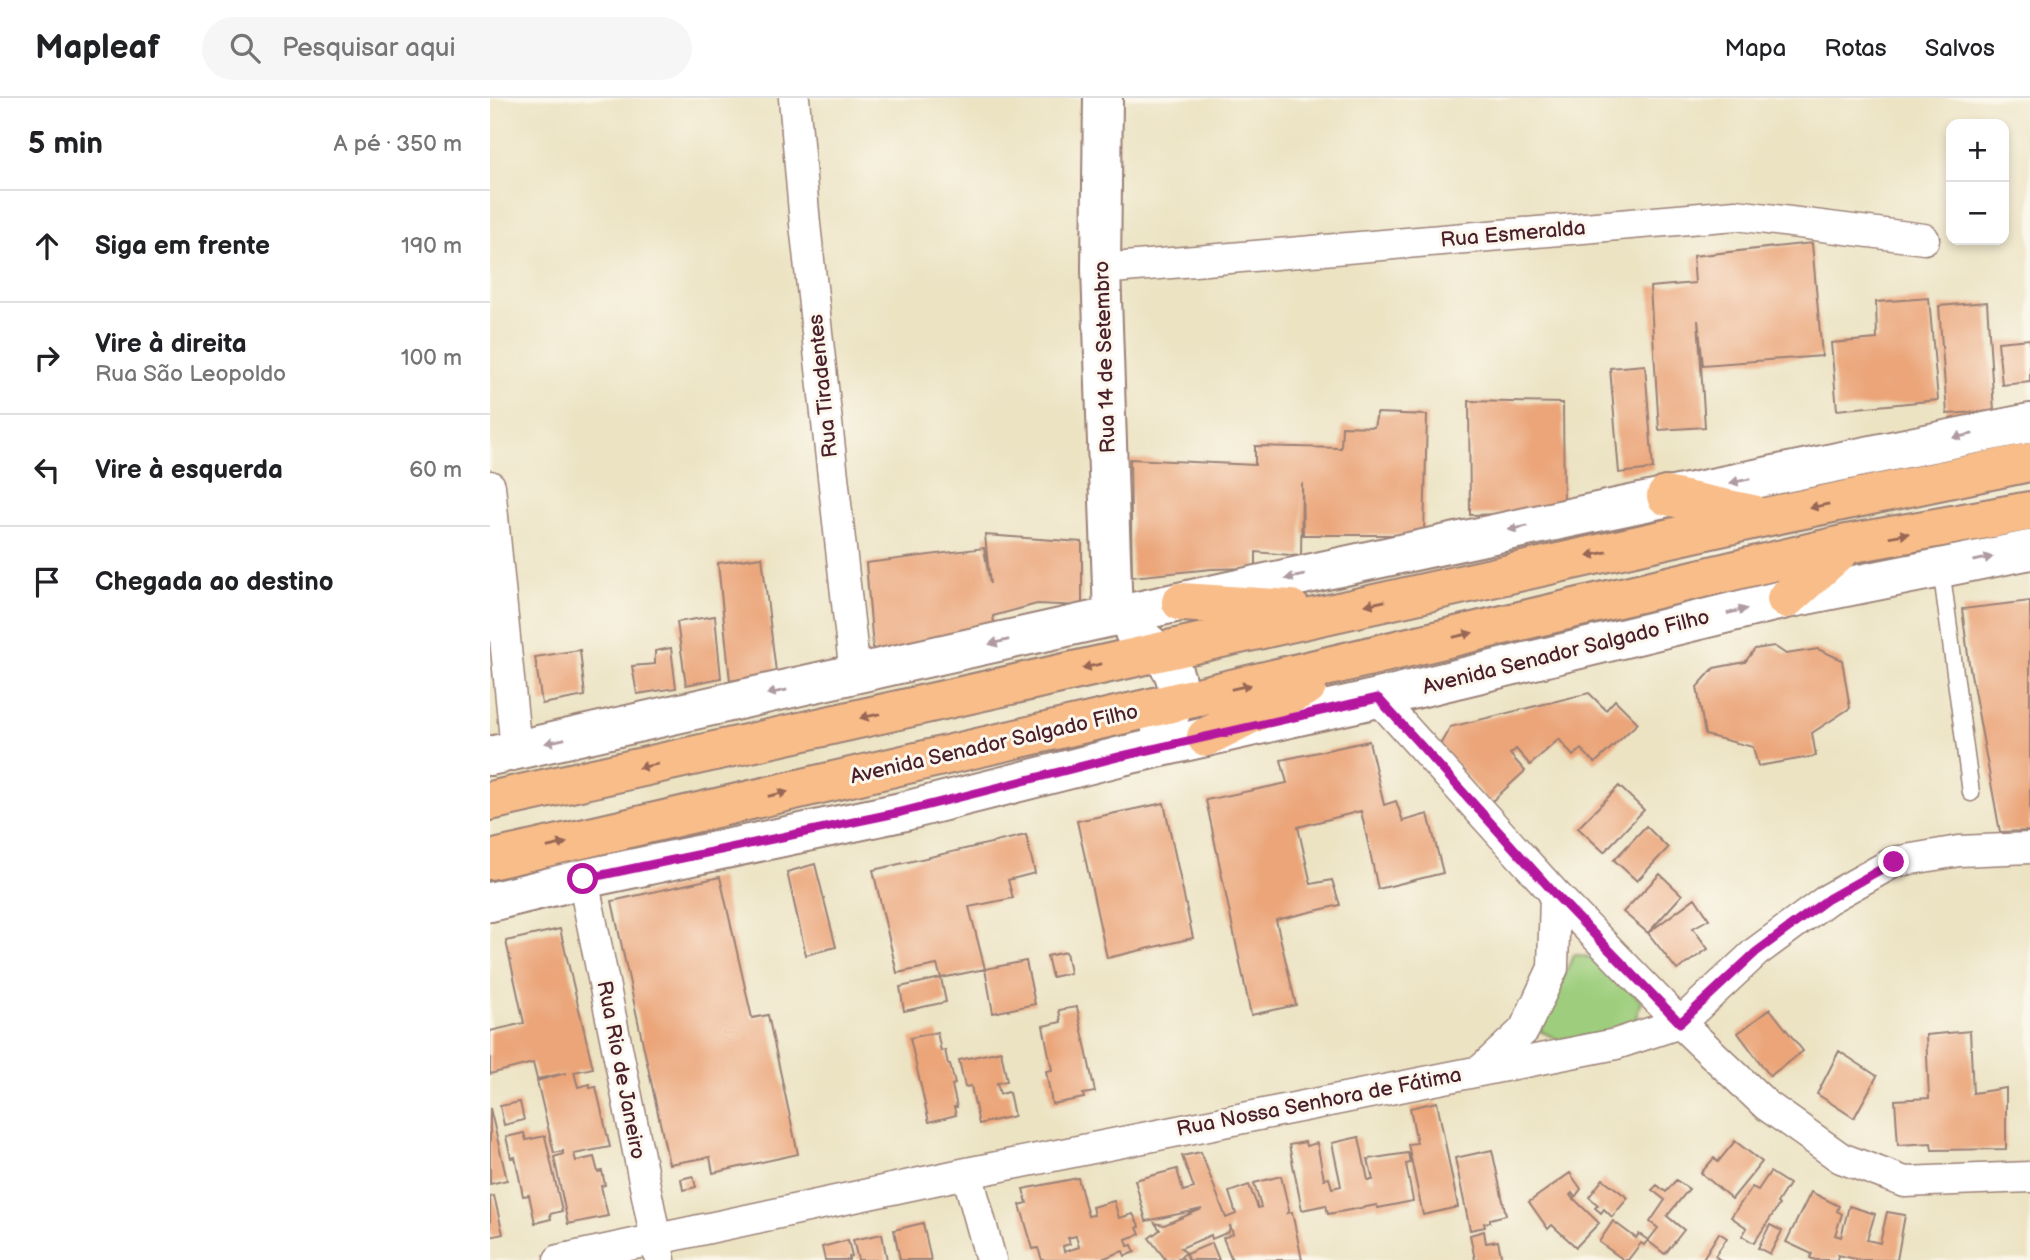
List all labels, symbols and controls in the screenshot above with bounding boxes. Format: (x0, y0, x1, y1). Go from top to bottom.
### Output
search box (202, 17, 692, 80)
text: Mapleaf (35, 28, 160, 68)
icon: search (226, 29, 264, 67)
text: Pesquisar aqui (282, 33, 456, 64)
text: Mapa (1724, 34, 1786, 63)
text: Rotas (1824, 34, 1887, 63)
text: Salvos (1925, 34, 1995, 63)
map controls (1946, 119, 2009, 245)
button: + (1946, 119, 2009, 182)
text: 5 min (28, 126, 103, 162)
text: A pé · 350 m (333, 130, 462, 158)
button: − (1946, 182, 2009, 245)
street label: Rua Esmeralda (1439, 215, 1587, 253)
icon: ahead (28, 227, 66, 265)
text: Siga em frente (95, 231, 270, 262)
text: 190 m (401, 232, 462, 260)
street label: Rua 14 de Setembro (1089, 260, 1121, 454)
street label: Rua Tiradentes (803, 313, 843, 459)
text: Vire à direita (95, 329, 247, 360)
icon: right (28, 339, 66, 377)
text: 100 m (401, 344, 462, 372)
text: Rua São Leopoldo (95, 360, 286, 388)
one-way arrow (1952, 431, 1974, 442)
icon: left (28, 451, 66, 489)
text: Vire à esquerda (95, 455, 283, 486)
text: 60 m (409, 456, 462, 484)
one-way arrow (1729, 476, 1751, 487)
one-way arrow (1808, 500, 1830, 511)
one-way arrow (1507, 523, 1529, 534)
one-way arrow (1888, 529, 1910, 540)
one-way arrow (1586, 549, 1608, 560)
one-way arrow (1972, 554, 1994, 565)
icon: arrive (28, 563, 66, 601)
text: Chegada ao destino (95, 567, 333, 598)
one-way arrow (1284, 572, 1306, 583)
one-way arrow (1364, 598, 1386, 609)
street label: Avenida Senador Salgado Filho (1420, 604, 1712, 700)
one-way arrow (1726, 605, 1748, 616)
one-way arrow (1452, 629, 1474, 640)
one-way arrow (988, 637, 1010, 648)
one-way arrow (1081, 661, 1103, 672)
one-way arrow (1230, 681, 1252, 692)
one-way arrow (766, 686, 788, 697)
street label: Avenida Senador Salgado Filho (848, 699, 1140, 789)
one-way arrow (859, 711, 881, 722)
one-way arrow (544, 736, 566, 747)
one-way arrow (637, 761, 659, 772)
one-way arrow (767, 788, 789, 799)
one-way arrow (546, 839, 568, 850)
route end (1878, 846, 1909, 877)
route start (567, 863, 598, 894)
street label: Rua Rio de Janeiro (591, 979, 651, 1161)
street label: Rua Nossa Senhora de Fátima (1174, 1062, 1464, 1142)

